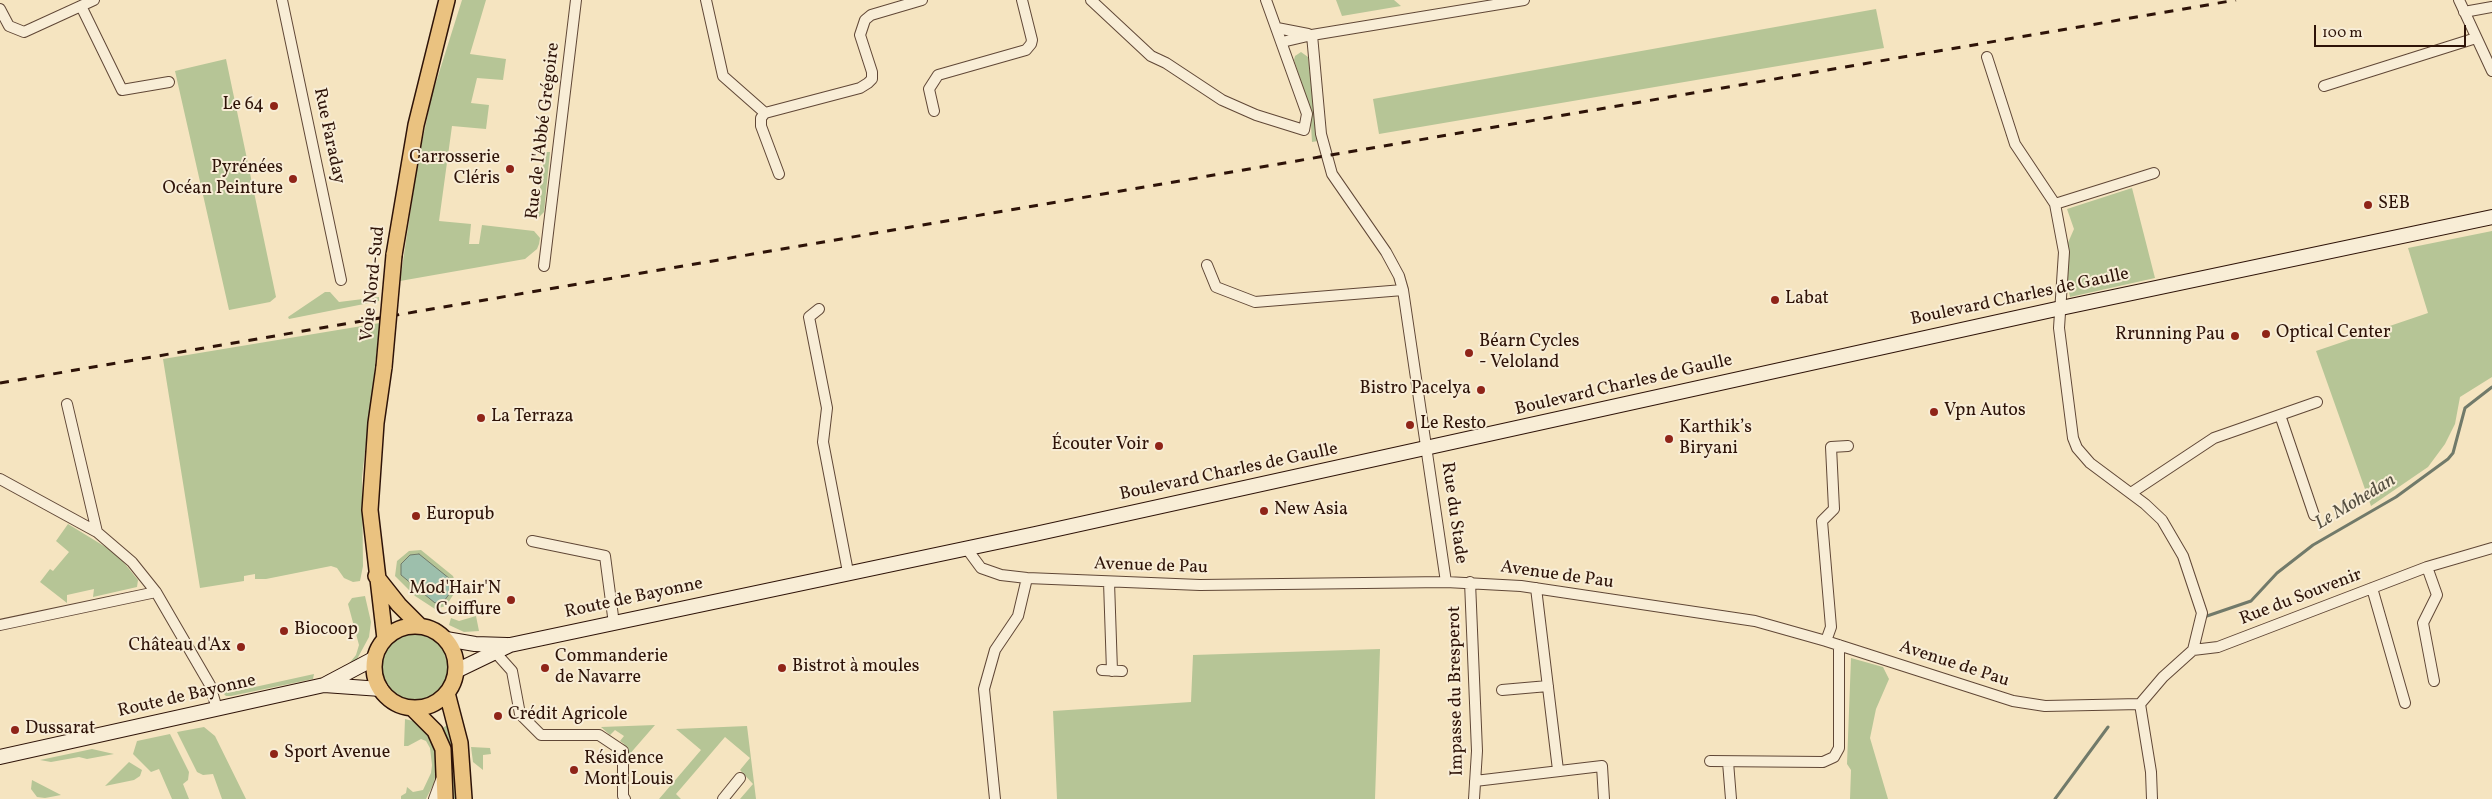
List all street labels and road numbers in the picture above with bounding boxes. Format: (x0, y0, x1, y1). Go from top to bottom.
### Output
street label: Rue de l'Abbé Grégoire (522, 41, 566, 221)
street label: Rue Faraday (307, 86, 349, 186)
street label: Voie Nord-Sud (357, 225, 391, 343)
street label: Boulevard Charles de Gaulle (1909, 264, 2131, 332)
street label: Boulevard Charles de Gaulle (1513, 350, 1735, 422)
street label: Boulevard Charles de Gaulle (1118, 439, 1340, 507)
street label: Rue du Stade (1435, 461, 1471, 565)
street label: Avenue de Pau (1093, 554, 1209, 580)
street label: Avenue de Pau (1499, 557, 1615, 595)
street label: Rue du Souvenir (2237, 565, 2365, 631)
street label: Route de Bayonne (563, 574, 705, 624)
street label: Impasse du Bresperot (1445, 606, 1469, 776)
street label: Avenue de Pau (1896, 637, 2012, 693)
street label: Route de Bayonne (116, 671, 258, 723)

